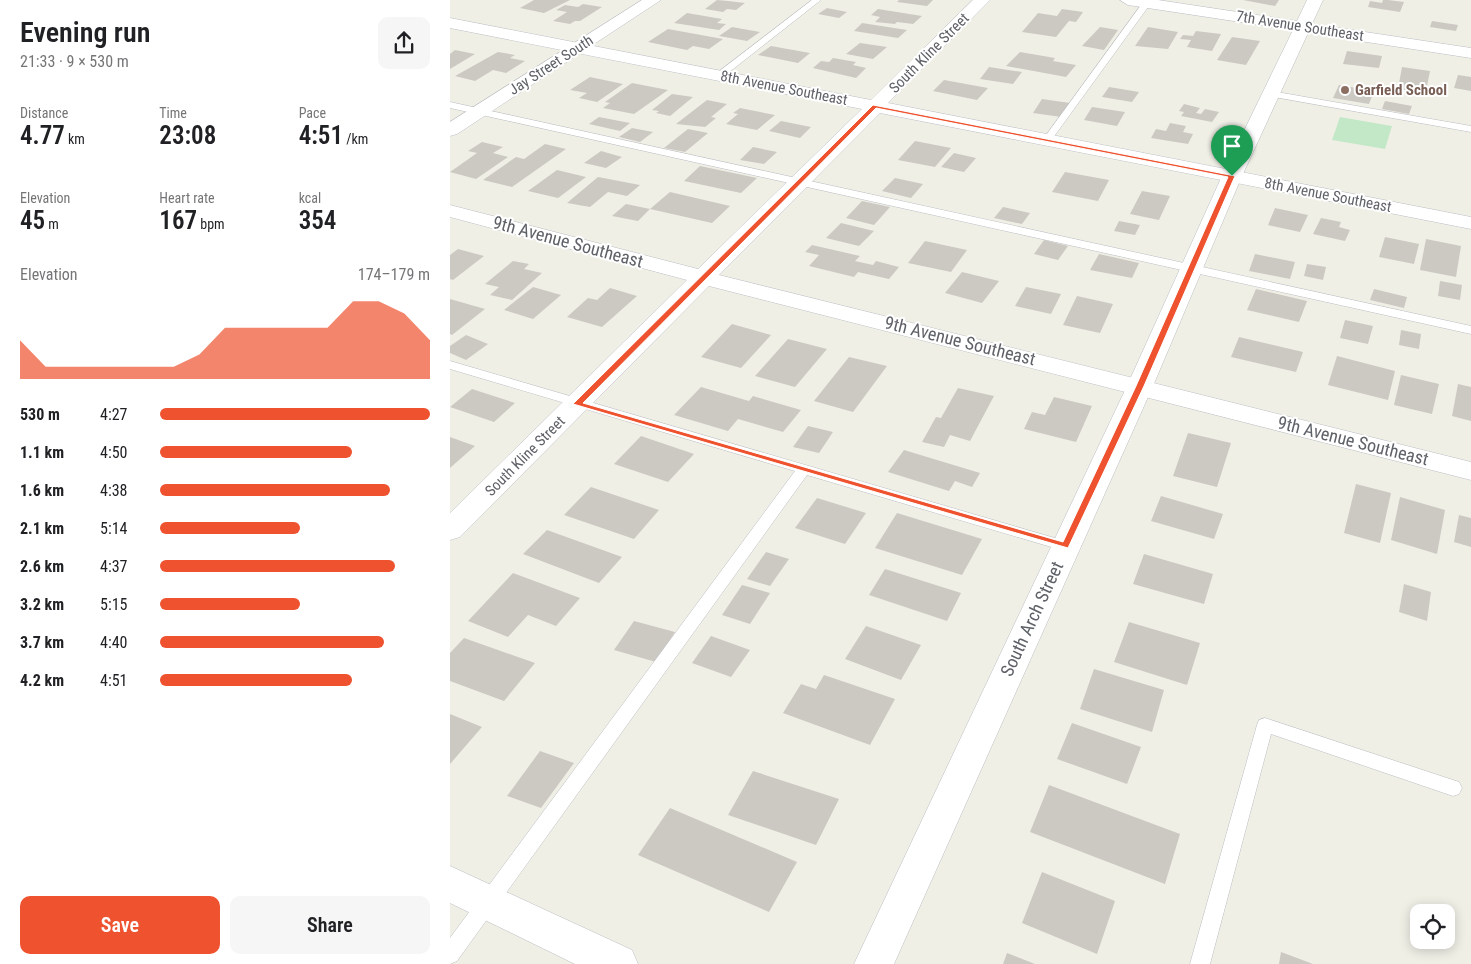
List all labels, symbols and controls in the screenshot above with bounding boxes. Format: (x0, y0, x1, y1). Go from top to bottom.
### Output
street label: 7th Avenue Southeast (1235, 7, 1365, 45)
street label: South Kline Street (885, 9, 973, 97)
text: Evening run (20, 16, 150, 49)
button: share (378, 17, 430, 69)
street label: Jay Street South (505, 31, 597, 99)
text: 21:33 · 9 × 530 m (20, 52, 129, 71)
street label: 8th Avenue Southeast (719, 67, 849, 109)
place label: Garfield School (1355, 81, 1447, 99)
marker: Garfield School (1339, 84, 1351, 96)
text: Distance (20, 105, 68, 121)
text: Time (159, 105, 187, 121)
text: Pace (299, 105, 326, 121)
text: 4.77 (20, 121, 65, 150)
text: 23:08 (159, 121, 216, 150)
text: 4:51 (299, 121, 343, 150)
pin (1211, 125, 1253, 176)
text: km (65, 131, 85, 147)
text: /km (343, 131, 368, 147)
icon: arrive (1218, 132, 1246, 160)
street label: 8th Avenue Southeast (1263, 174, 1393, 216)
text: Elevation (20, 190, 70, 206)
text: Heart rate (159, 190, 215, 206)
text: kcal (299, 190, 321, 206)
text: 45 (20, 206, 45, 235)
text: 167 (159, 206, 197, 235)
text: 354 (299, 206, 336, 235)
street label: 9th Avenue Southeast (491, 211, 646, 272)
text: m (45, 216, 59, 232)
text: bpm (197, 216, 225, 232)
text: Elevation (20, 265, 78, 284)
text: 174–179 m (358, 265, 430, 284)
street label: 9th Avenue Southeast (883, 312, 1038, 369)
text: 530 m (20, 405, 60, 424)
text: 4:27 (100, 405, 127, 424)
street label: South Kline Street (481, 412, 569, 500)
street label: 9th Avenue Southeast (1276, 412, 1431, 469)
text: 1.1 km (20, 443, 64, 462)
text: 4:50 (100, 443, 127, 462)
text: 1.6 km (20, 481, 64, 500)
text: 4:38 (100, 481, 127, 500)
text: 2.1 km (20, 519, 64, 538)
text: 5:14 (100, 519, 127, 538)
text: 2.6 km (20, 557, 64, 576)
text: 4:37 (100, 557, 127, 576)
street label: South Arch Street (996, 558, 1067, 680)
text: 3.2 km (20, 595, 64, 614)
text: 5:15 (100, 595, 127, 614)
text: 3.7 km (20, 633, 64, 652)
text: 4:40 (100, 633, 127, 652)
text: 4.2 km (20, 671, 64, 690)
text: 4:51 (100, 671, 127, 690)
button: Save (20, 896, 220, 954)
button: Share (230, 896, 430, 954)
map controls (1410, 904, 1455, 949)
button: locate (1410, 904, 1455, 949)

